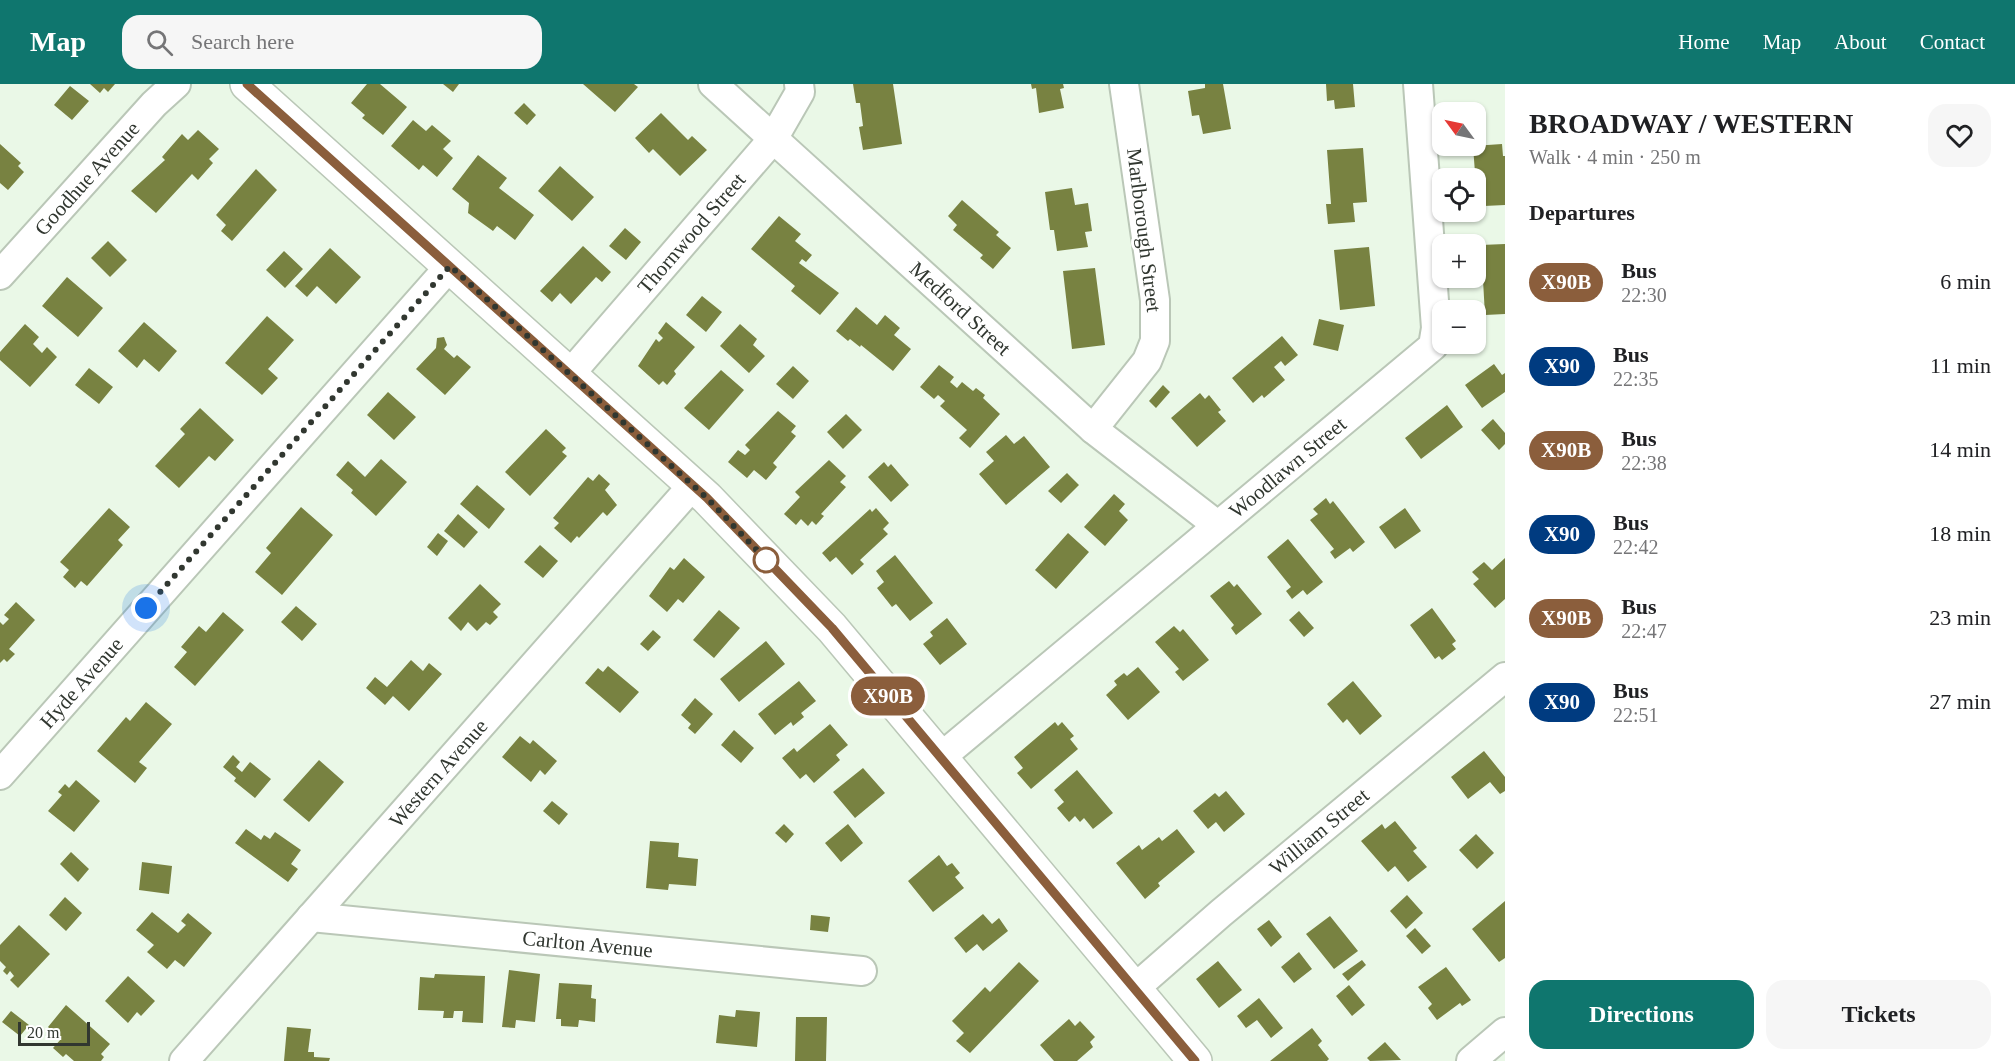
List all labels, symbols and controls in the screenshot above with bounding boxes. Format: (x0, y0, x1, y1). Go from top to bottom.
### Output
search box (122, 15, 542, 69)
text: Map (30, 26, 86, 57)
icon: search (143, 26, 176, 59)
text: Search here (191, 29, 294, 54)
text: Home (1678, 30, 1730, 54)
text: Map (1763, 30, 1801, 54)
text: About (1834, 30, 1887, 54)
text: Contact (1920, 30, 1985, 54)
north arrow (1432, 102, 1486, 156)
map controls (1432, 102, 1486, 354)
button: heart (1928, 104, 1991, 167)
text: BROADWAY / WESTERN (1529, 108, 1853, 139)
street label: Goodhue Avenue (30, 117, 144, 240)
text: Walk · 4 min · 250 m (1529, 146, 1701, 168)
street label: Marlborough Street (1122, 147, 1166, 314)
street label: Thornwood Street (633, 168, 751, 299)
button: locate (1432, 168, 1486, 222)
text: Departures (1529, 200, 1635, 225)
button: + (1432, 234, 1486, 288)
street label: Medford Street (905, 257, 1016, 360)
text: Bus (1621, 258, 1657, 283)
text: 6 min (1940, 269, 1991, 294)
text: X90B (1541, 270, 1591, 294)
text: 22:30 (1621, 284, 1667, 306)
button: − (1432, 300, 1486, 354)
text: Bus (1613, 342, 1648, 367)
text: 11 min (1930, 353, 1991, 378)
text: X90 (1544, 354, 1580, 378)
text: 22:35 (1613, 368, 1659, 390)
street label: Woodlawn Street (1224, 412, 1351, 523)
text: Bus (1621, 426, 1657, 451)
text: 14 min (1929, 437, 1991, 462)
text: X90B (1541, 438, 1591, 462)
text: 22:38 (1621, 452, 1667, 474)
text: Bus (1613, 510, 1648, 535)
text: 18 min (1929, 521, 1991, 546)
text: X90 (1544, 522, 1580, 546)
text: 22:42 (1613, 536, 1659, 558)
unlabelled marker (753, 547, 779, 573)
your location (131, 593, 161, 623)
text: Bus (1621, 594, 1657, 619)
text: 23 min (1929, 605, 1991, 630)
text: X90B (1541, 606, 1591, 630)
text: 22:47 (1621, 620, 1667, 642)
street label: Hyde Avenue (35, 632, 128, 733)
line badge: X90B (846, 676, 930, 716)
text: Bus (1613, 678, 1648, 703)
text: X90B (863, 684, 913, 708)
text: 27 min (1929, 689, 1991, 714)
text: X90 (1544, 690, 1580, 714)
text: 22:51 (1613, 704, 1659, 726)
street label: Western Avenue (384, 714, 492, 832)
street label: William Street (1264, 783, 1374, 880)
street label: Carlton Avenue (521, 926, 654, 962)
button: Directions (1529, 980, 1754, 1049)
button: Tickets (1766, 980, 1991, 1049)
scale bar (18, 1019, 90, 1046)
text: 20 m (27, 1024, 59, 1041)

